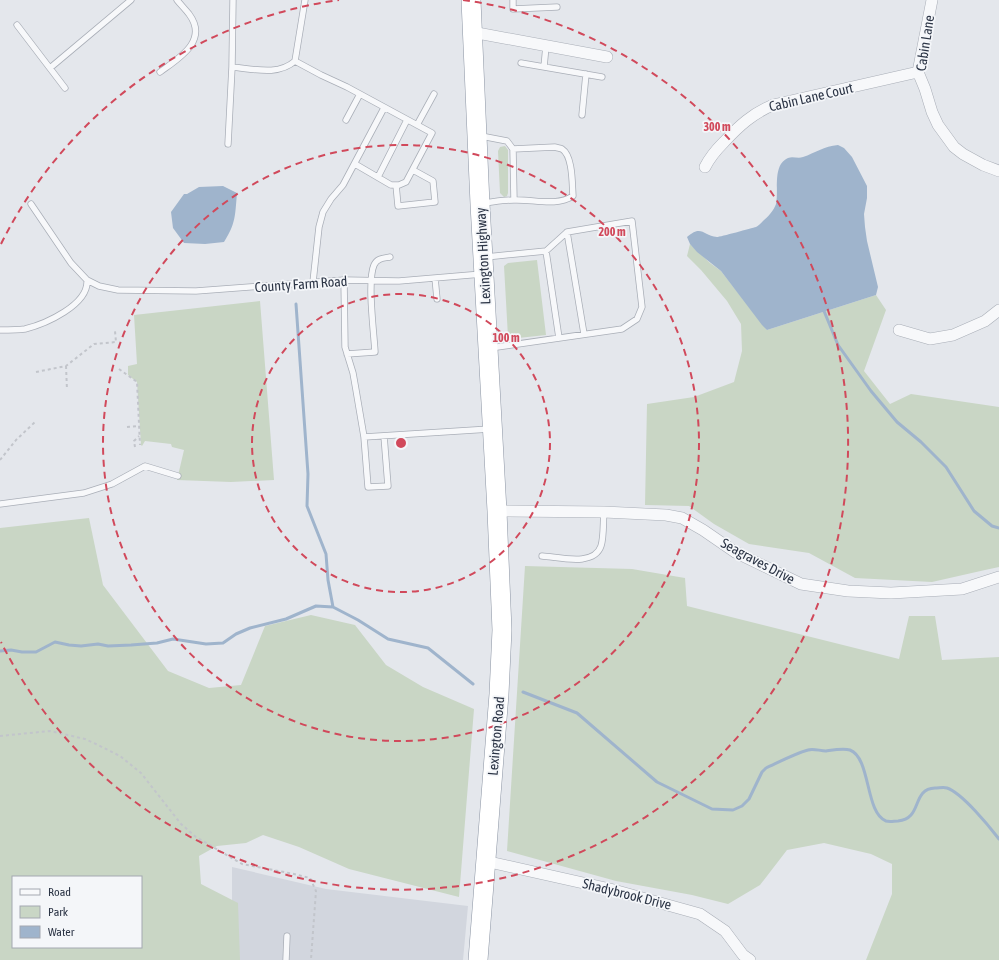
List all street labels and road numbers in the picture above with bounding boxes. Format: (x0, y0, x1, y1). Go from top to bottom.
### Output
street label: Cabin Lane (913, 14, 937, 72)
street label: Cabin Lane Court (767, 80, 855, 114)
street label: Lexington Highway (472, 207, 494, 305)
street label: County Farm Road (254, 273, 348, 295)
street label: Seagraves Drive (718, 535, 798, 587)
street label: Lexington Road (485, 696, 507, 776)
street label: Shadybrook Drive (581, 875, 673, 913)

